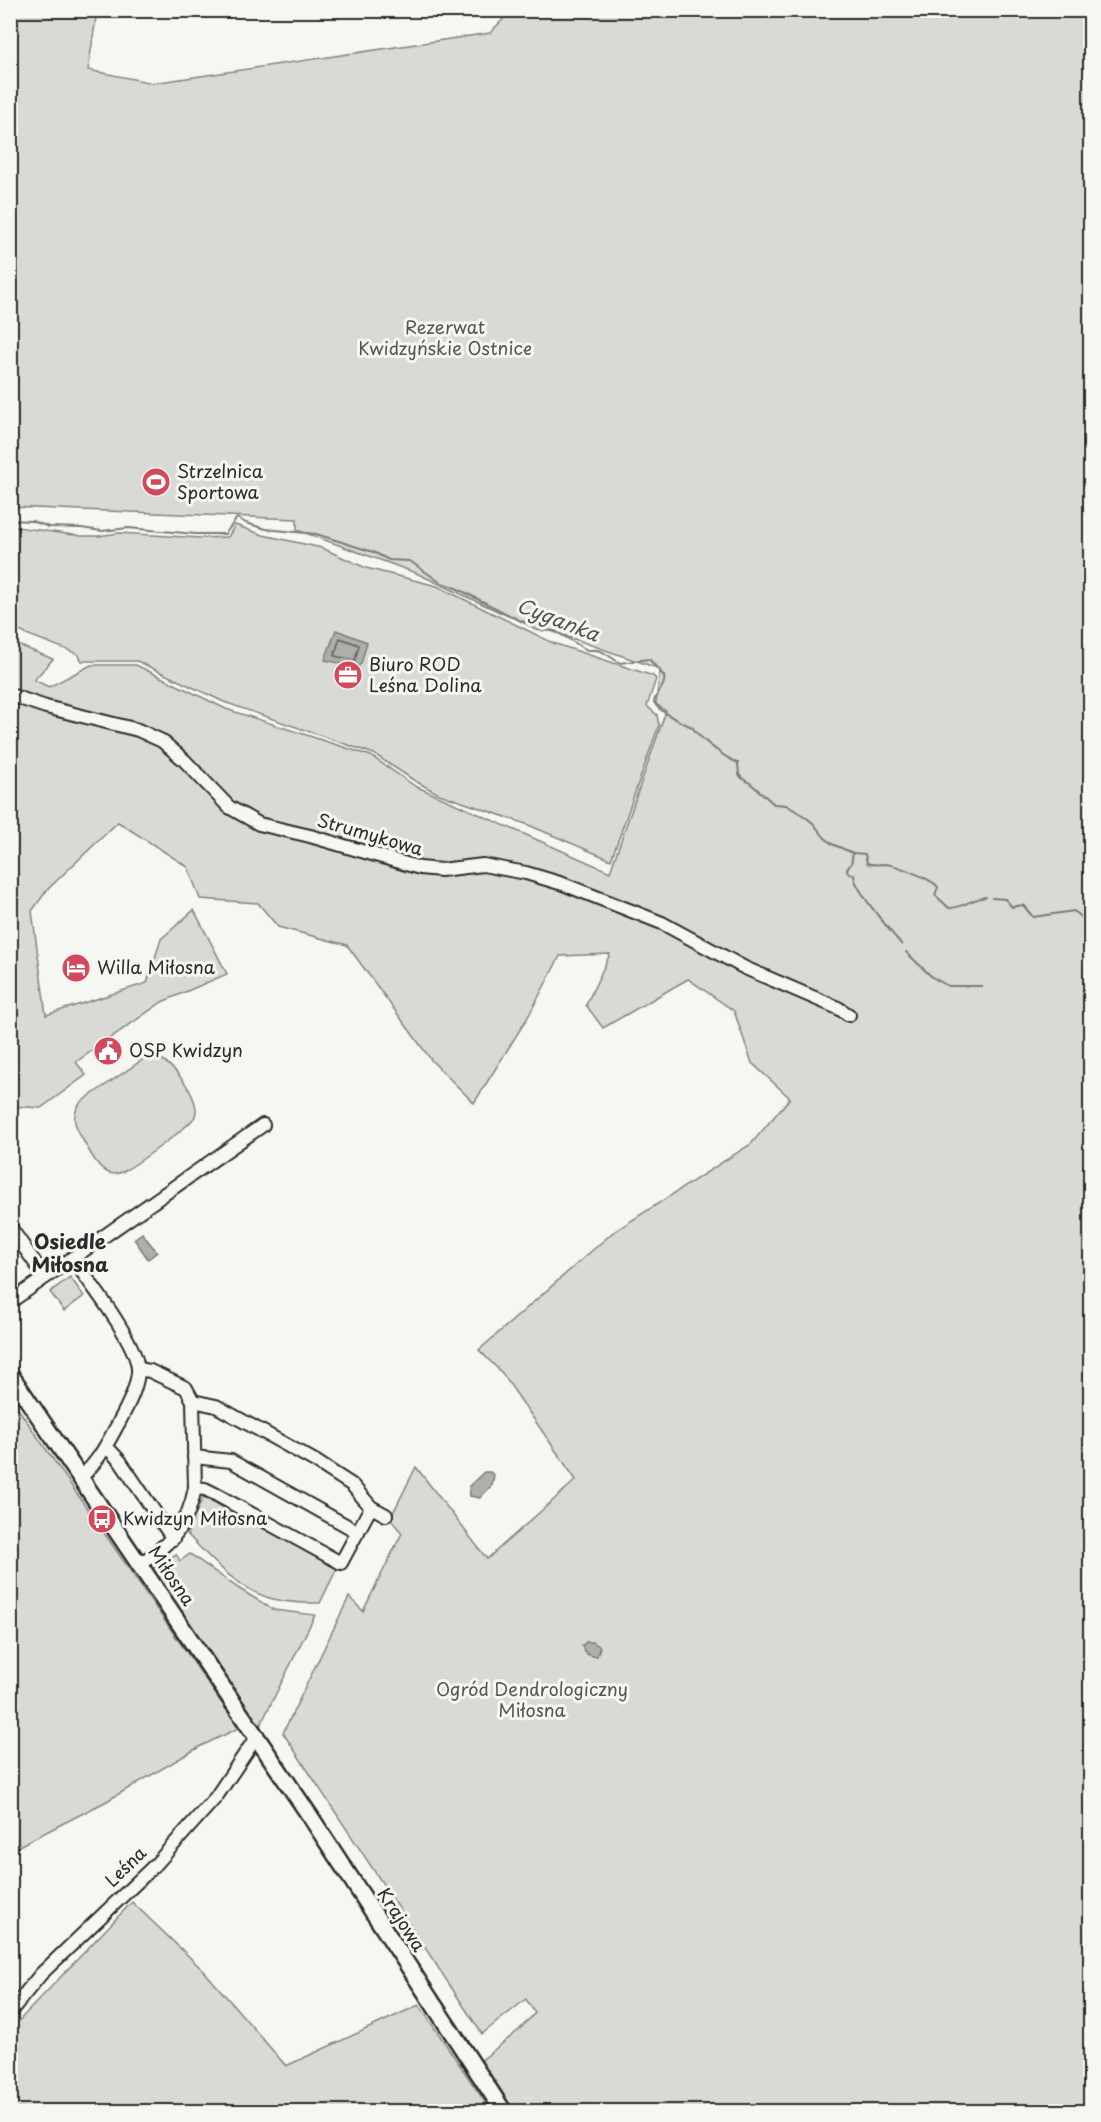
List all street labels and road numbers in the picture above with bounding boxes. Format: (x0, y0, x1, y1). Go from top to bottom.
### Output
street label: Strumykowa (314, 806, 427, 862)
street label: Miłosna (142, 1540, 203, 1611)
street label: Leśna (98, 1839, 152, 1893)
street label: Krajowa (371, 1882, 433, 1957)

